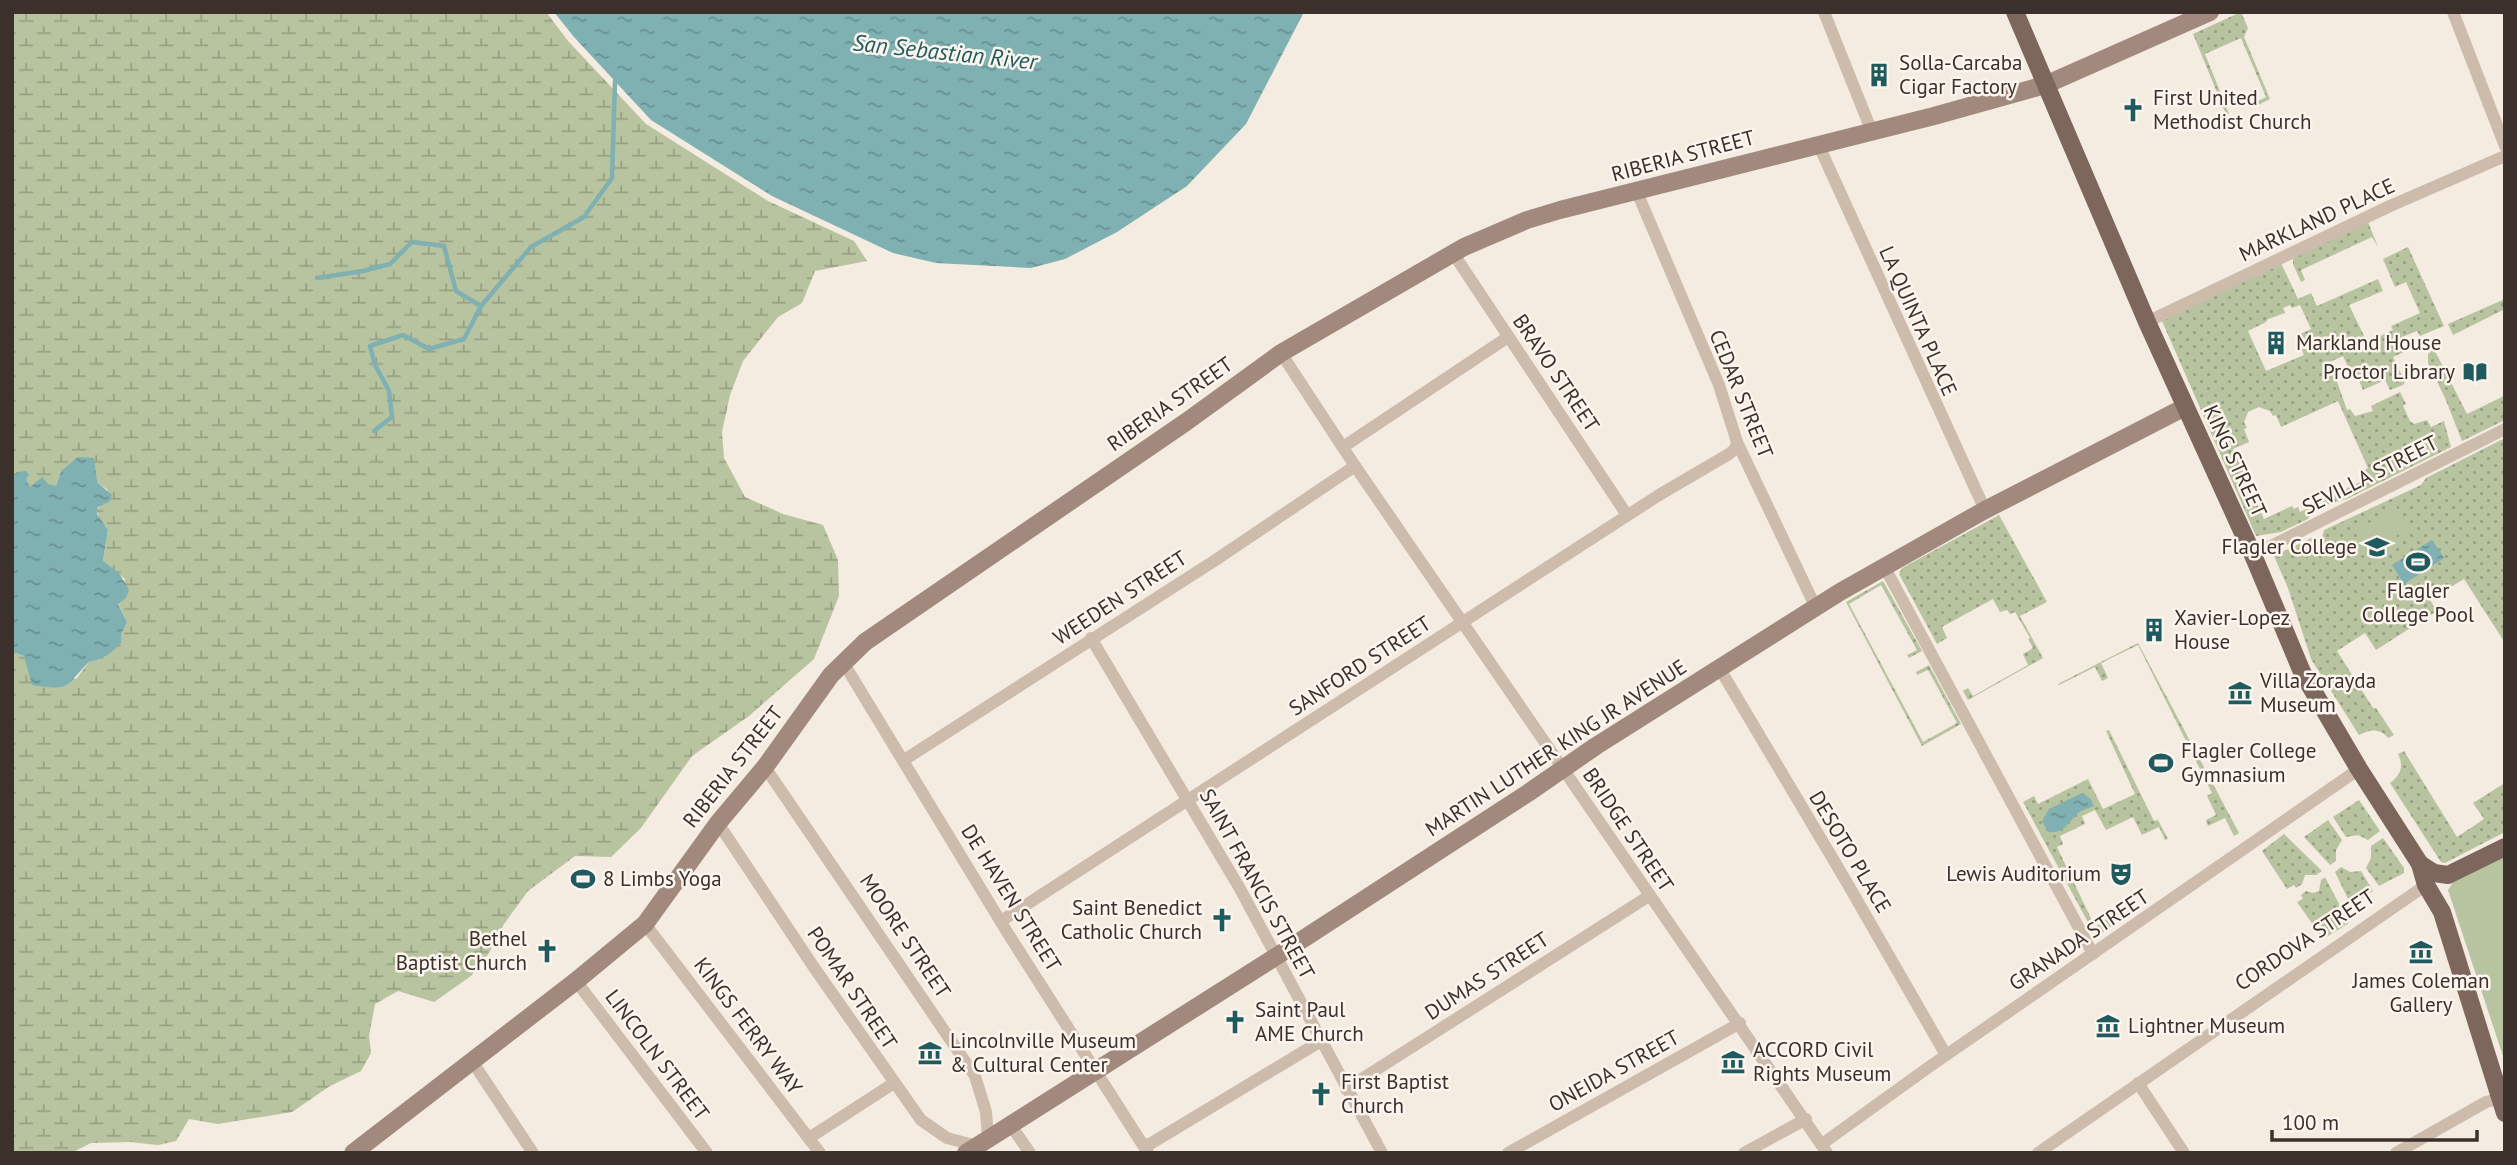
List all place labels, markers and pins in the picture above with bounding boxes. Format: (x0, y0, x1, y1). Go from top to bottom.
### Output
place label: Solla-Carcaba Cigar Factory (1899, 49, 2022, 100)
building icon: Solla-Carcaba Cigar Factory (1865, 61, 1893, 89)
place label: First United Methodist Church (2153, 84, 2312, 135)
church icon: First United Methodist Church (2119, 96, 2147, 124)
building icon: Markland House (2262, 329, 2290, 357)
place label: Markland House (2296, 329, 2441, 356)
place label: Proctor Library (2323, 358, 2455, 385)
library icon: Proctor Library (2461, 358, 2489, 386)
place label: Flagler College (2222, 533, 2357, 560)
school or university icon: Flagler College (2363, 533, 2391, 561)
sports icon: Flagler College Pool (2404, 548, 2432, 576)
place label: Flagler College Pool (2362, 577, 2474, 628)
place label: Xavier-Lopez House (2174, 604, 2290, 655)
building icon: Xavier-Lopez House (2140, 616, 2168, 644)
place label: Villa Zorayda Museum (2259, 667, 2376, 718)
museum icon: Villa Zorayda Museum (2226, 679, 2254, 707)
place label: Flagler College Gymnasium (2181, 737, 2316, 788)
sports icon: Flagler College Gymnasium (2147, 749, 2175, 777)
place label: Lewis Auditorium (1946, 860, 2101, 887)
theatre icon: Lewis Auditorium (2107, 860, 2135, 888)
sports icon: 8 Limbs Yoga (569, 865, 597, 893)
place label: 8 Limbs Yoga (603, 865, 722, 892)
place label: Saint Benedict Catholic Church (1061, 894, 1202, 945)
church icon: Saint Benedict Catholic Church (1208, 906, 1236, 934)
place label: Bethel Baptist Church (396, 925, 527, 976)
church icon: Bethel Baptist Church (533, 937, 561, 965)
museum icon: James Coleman Gallery (2407, 938, 2435, 966)
place label: James Coleman Gallery (2352, 967, 2489, 1018)
place label: Saint Paul AME Church (1255, 996, 1364, 1047)
church icon: Saint Paul AME Church (1221, 1008, 1249, 1036)
museum icon: Lightner Museum (2094, 1012, 2122, 1040)
place label: Lightner Museum (2128, 1012, 2285, 1039)
place label: Lincolnville Museum & Cultural Center (950, 1027, 1136, 1078)
place label: ACCORD Civil Rights Museum (1753, 1036, 1891, 1087)
museum icon: Lincolnville Museum & Cultural Center (916, 1039, 944, 1067)
museum icon: ACCORD Civil Rights Museum (1719, 1048, 1747, 1076)
place label: First Baptist Church (1341, 1068, 1449, 1119)
church icon: First Baptist Church (1307, 1080, 1335, 1108)

